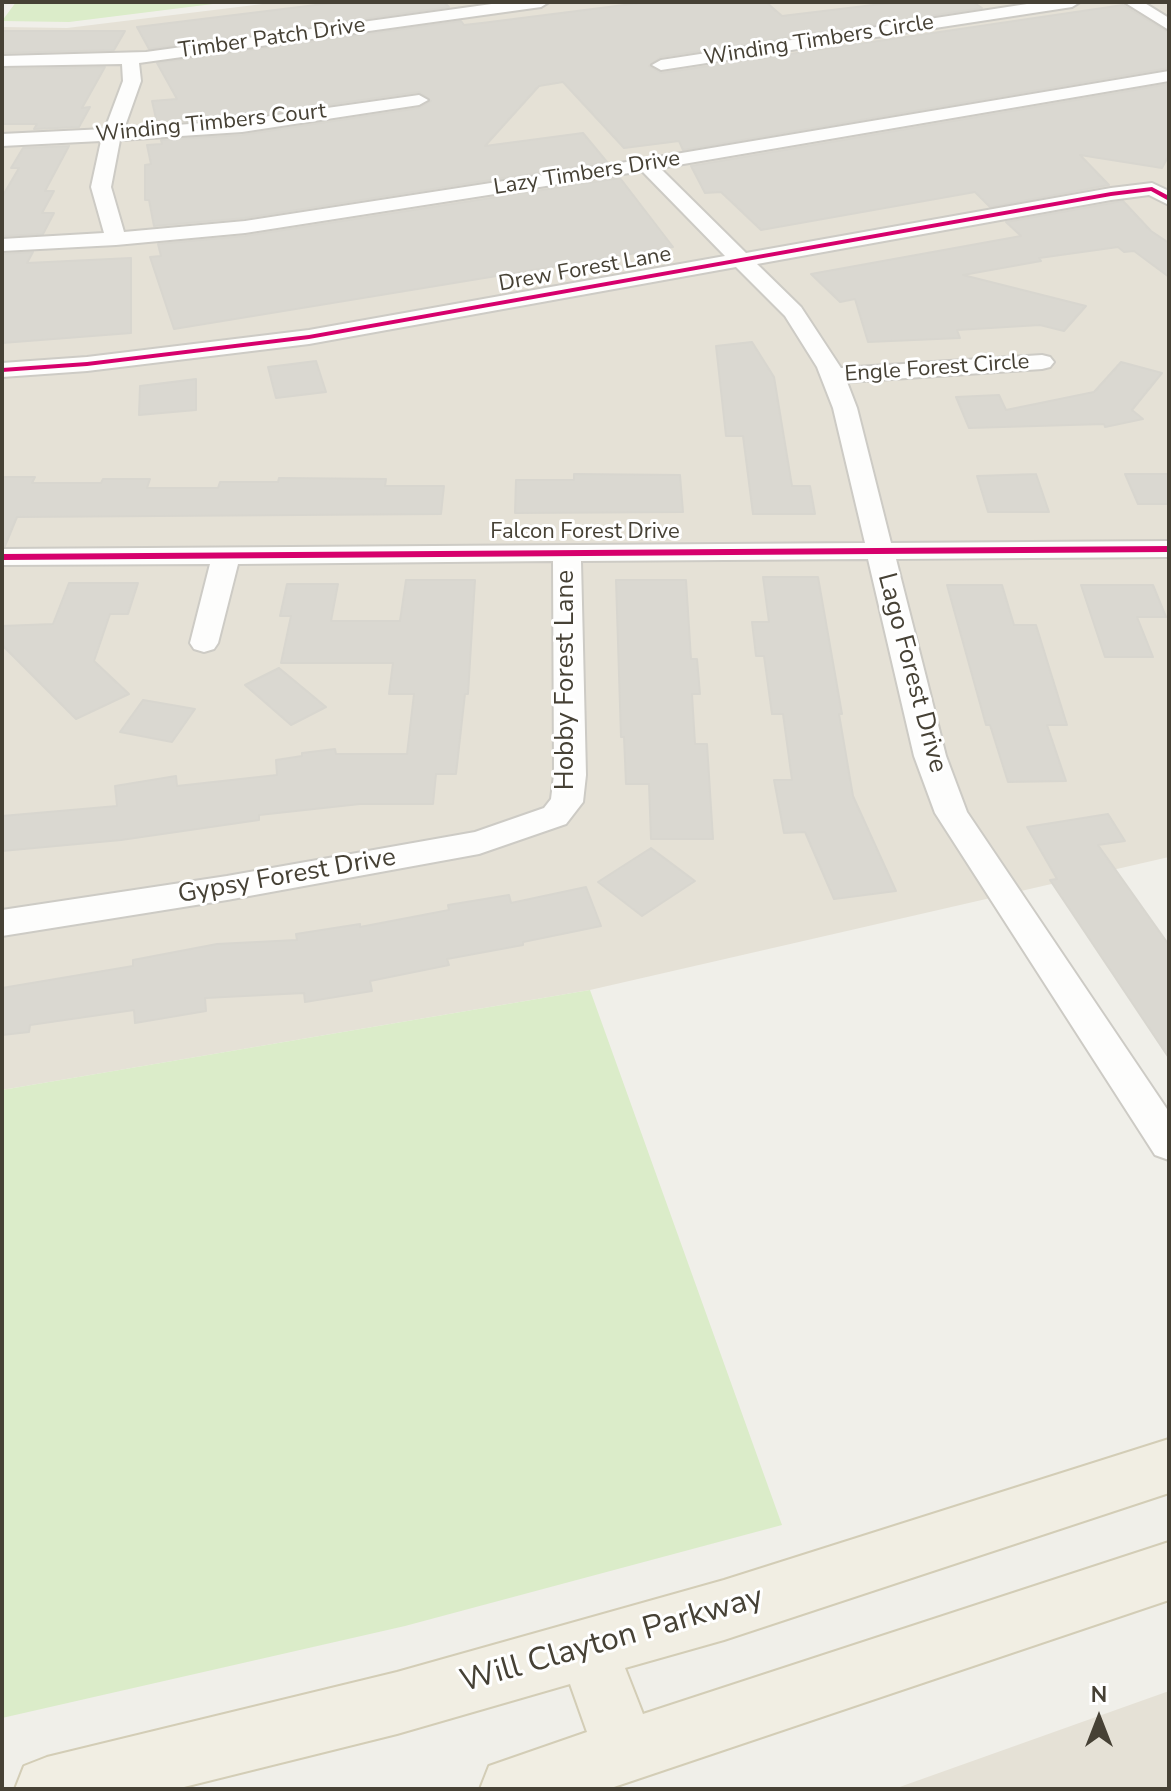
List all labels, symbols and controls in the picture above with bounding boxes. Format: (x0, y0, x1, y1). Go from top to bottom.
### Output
street label: Winding Timbers Circle (702, 10, 936, 72)
street label: Timber Patch Drive (177, 13, 367, 65)
street label: Winding Timbers Court (95, 99, 327, 149)
street label: Lazy Timbers Drive (492, 146, 682, 202)
street label: Drew Forest Lane (497, 242, 673, 298)
street label: Engle Forest Circle (844, 349, 1030, 389)
street label: Falcon Forest Drive (490, 520, 680, 546)
street label: Hobby Forest Lane (551, 570, 583, 790)
street label: Lago Forest Drive (869, 570, 953, 776)
street label: Gypsy Forest Drive (176, 842, 398, 912)
street label: Will Clayton Parkway (456, 1579, 768, 1703)
north arrow (1059, 1679, 1139, 1759)
text: N (1091, 1680, 1107, 1710)

